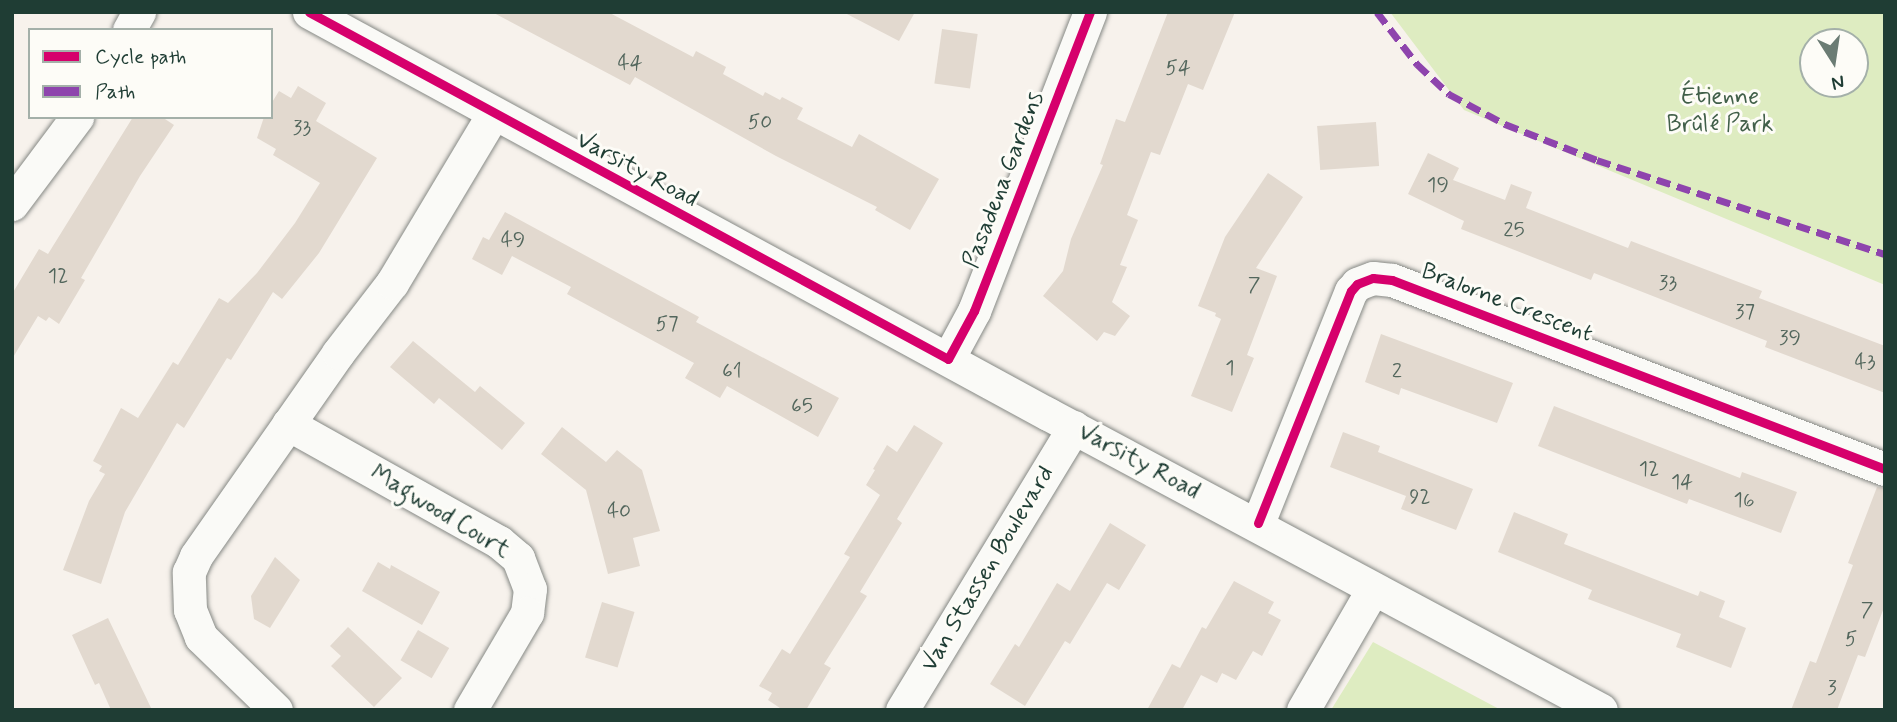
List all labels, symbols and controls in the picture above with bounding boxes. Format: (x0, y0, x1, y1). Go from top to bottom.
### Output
legend (28, 28, 273, 119)
north arrow (1799, 28, 1869, 98)
text: Cycle path (95, 43, 186, 71)
house number: 44 (618, 50, 642, 76)
house number: 54 (1165, 55, 1191, 81)
text: N (1829, 69, 1847, 96)
text: Path (95, 78, 135, 106)
park label: Étienne Brûlé Park (1667, 83, 1773, 139)
street label: Pasadena Gardens (957, 88, 1051, 272)
house number: 50 (748, 109, 772, 135)
house number: 33 (293, 115, 311, 141)
street label: Varsity Road (572, 126, 702, 214)
house number: 19 (1427, 172, 1449, 198)
house number: 25 (1503, 217, 1525, 243)
house number: 49 (501, 227, 525, 253)
street label: Bralorne Crescent (1416, 256, 1598, 350)
house number: 12 (48, 263, 68, 289)
house number: 33 (1659, 270, 1677, 296)
house number: 7 (1248, 272, 1260, 298)
house number: 37 (1735, 299, 1755, 325)
house number: 57 (655, 311, 679, 337)
house number: 39 (1779, 325, 1801, 351)
house number: 43 (1854, 349, 1876, 375)
house number: 1 (1225, 355, 1235, 381)
house number: 61 (722, 358, 742, 384)
house number: 2 (1392, 358, 1402, 384)
house number: 65 (791, 393, 813, 419)
street label: Varsity Road (1074, 418, 1204, 506)
house number: 12 (1639, 456, 1659, 482)
street label: Magwood Court (365, 459, 515, 565)
street label: Van Stassen Boulevard (917, 464, 1059, 674)
house number: 14 (1671, 469, 1693, 495)
house number: 92 (1409, 484, 1431, 510)
house number: 16 (1734, 487, 1754, 513)
house number: 40 (607, 498, 631, 524)
house number: 7 (1861, 597, 1873, 623)
house number: 5 (1845, 626, 1857, 652)
house number: 3 (1827, 675, 1837, 701)

